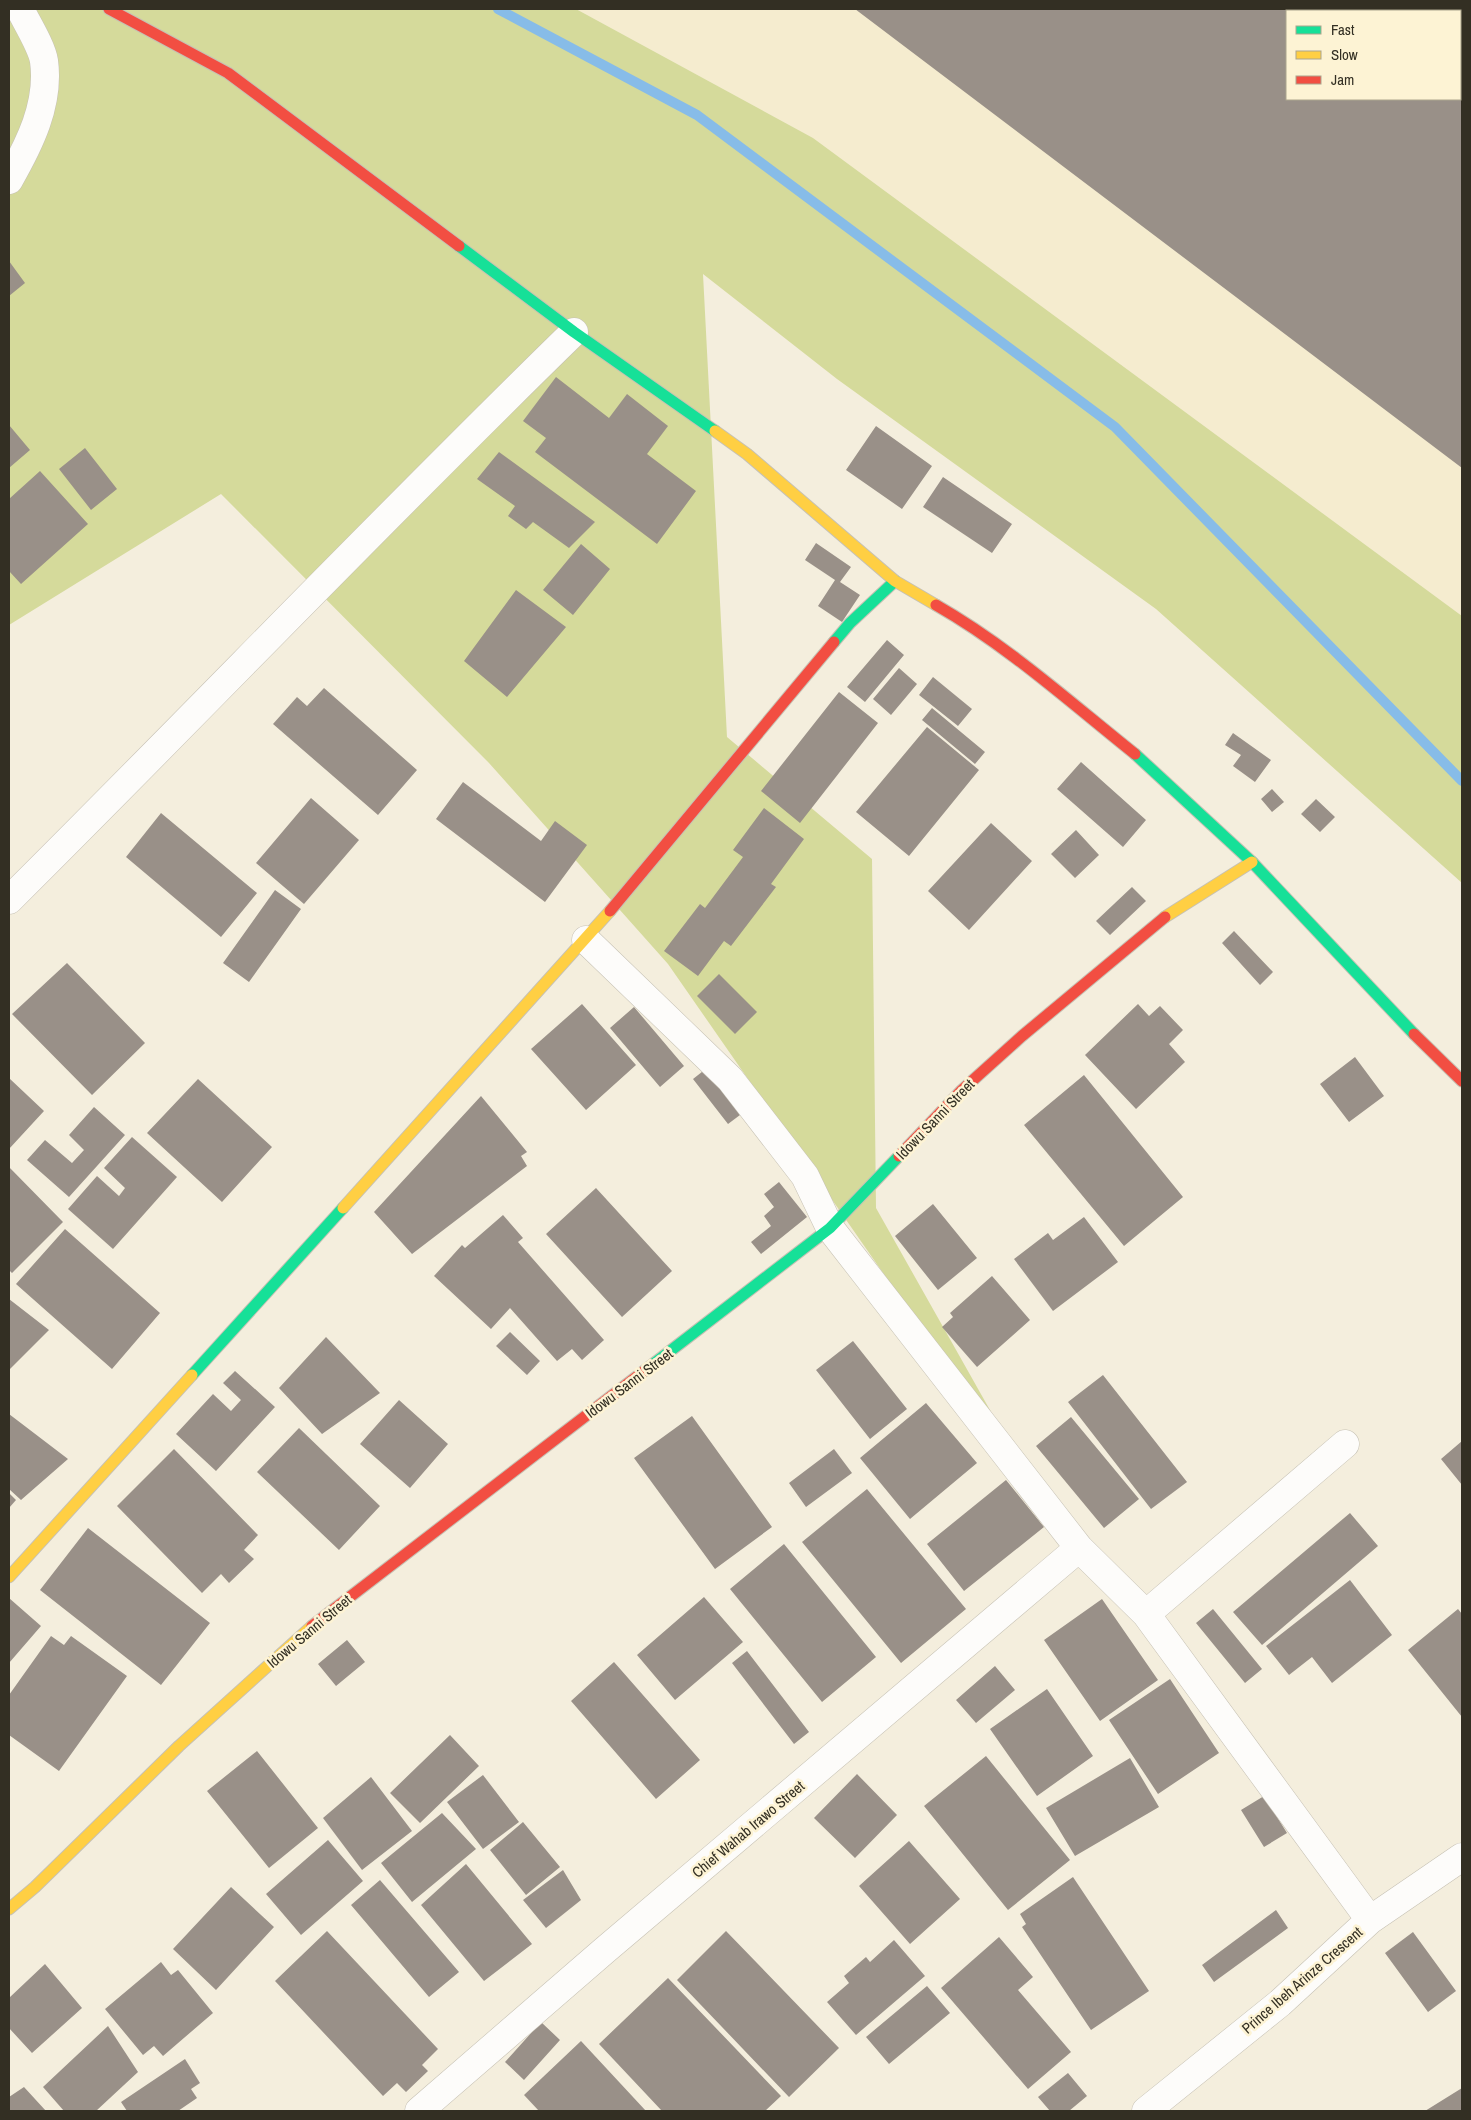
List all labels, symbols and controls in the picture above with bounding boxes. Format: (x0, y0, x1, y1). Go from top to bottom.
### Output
legend (1286, 10, 1461, 100)
text: Fast (1331, 19, 1355, 40)
text: Slow (1331, 44, 1358, 65)
text: Jam (1331, 69, 1354, 90)
street label: Idowu Sanni Street (891, 1074, 979, 1164)
street label: Idowu Sanni Street (581, 1343, 678, 1423)
street label: Idowu Sanni Street (262, 1589, 356, 1673)
street label: Chief Wahab Irawo Street (687, 1775, 809, 1882)
street label: Prince Ibeh Arinze Crescent (1237, 1921, 1367, 2038)

